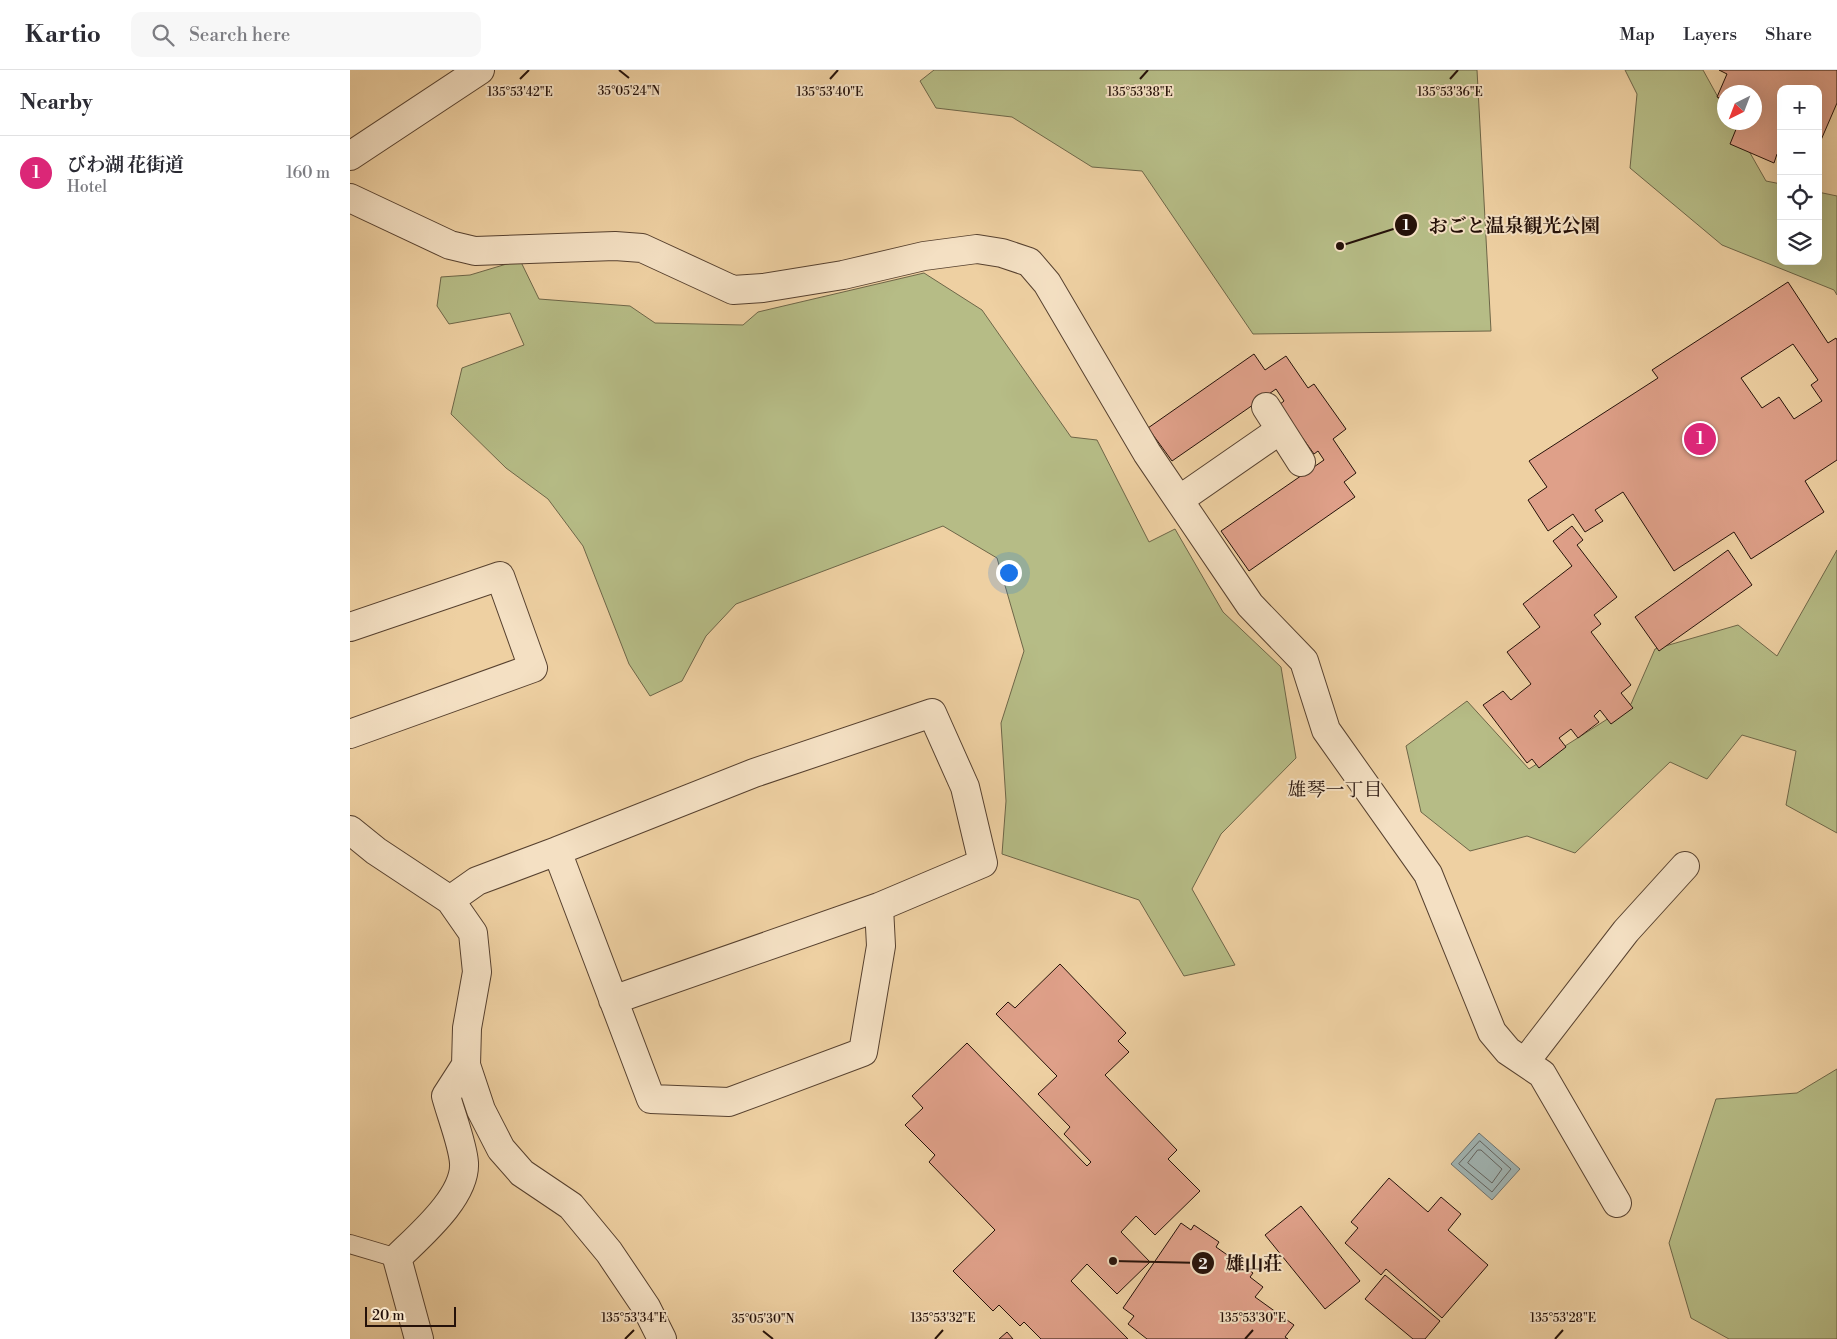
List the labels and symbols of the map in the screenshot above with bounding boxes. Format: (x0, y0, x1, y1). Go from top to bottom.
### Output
text: 35°05'24"N (598, 84, 660, 99)
text: 135°53'42"E (487, 85, 553, 100)
text: 135°53'40"E (797, 85, 863, 100)
text: 135°53'38"E (1107, 85, 1173, 100)
text: 135°53'36"E (1417, 85, 1483, 100)
north arrow (1717, 85, 1762, 130)
callout: おごと温泉観光公園 (1393, 208, 1609, 242)
text: おごと温泉観光公園 (1428, 214, 1600, 238)
text: 1 (1402, 216, 1410, 235)
pin: 1 (1684, 420, 1716, 458)
your location (996, 560, 1022, 586)
district label: 雄琴一丁目 (1287, 778, 1383, 802)
callout: 雄山荘 (1191, 1246, 1293, 1280)
text: 雄山荘 (1225, 1252, 1283, 1276)
text: 2 (1198, 1255, 1208, 1274)
scale bar (365, 1304, 456, 1327)
text: 135°53'34"E (601, 1311, 667, 1326)
text: 135°53'32"E (910, 1311, 976, 1326)
text: 135°53'30"E (1220, 1311, 1286, 1326)
text: 135°53'28"E (1530, 1311, 1596, 1326)
text: 35°05'30"N (731, 1312, 795, 1327)

